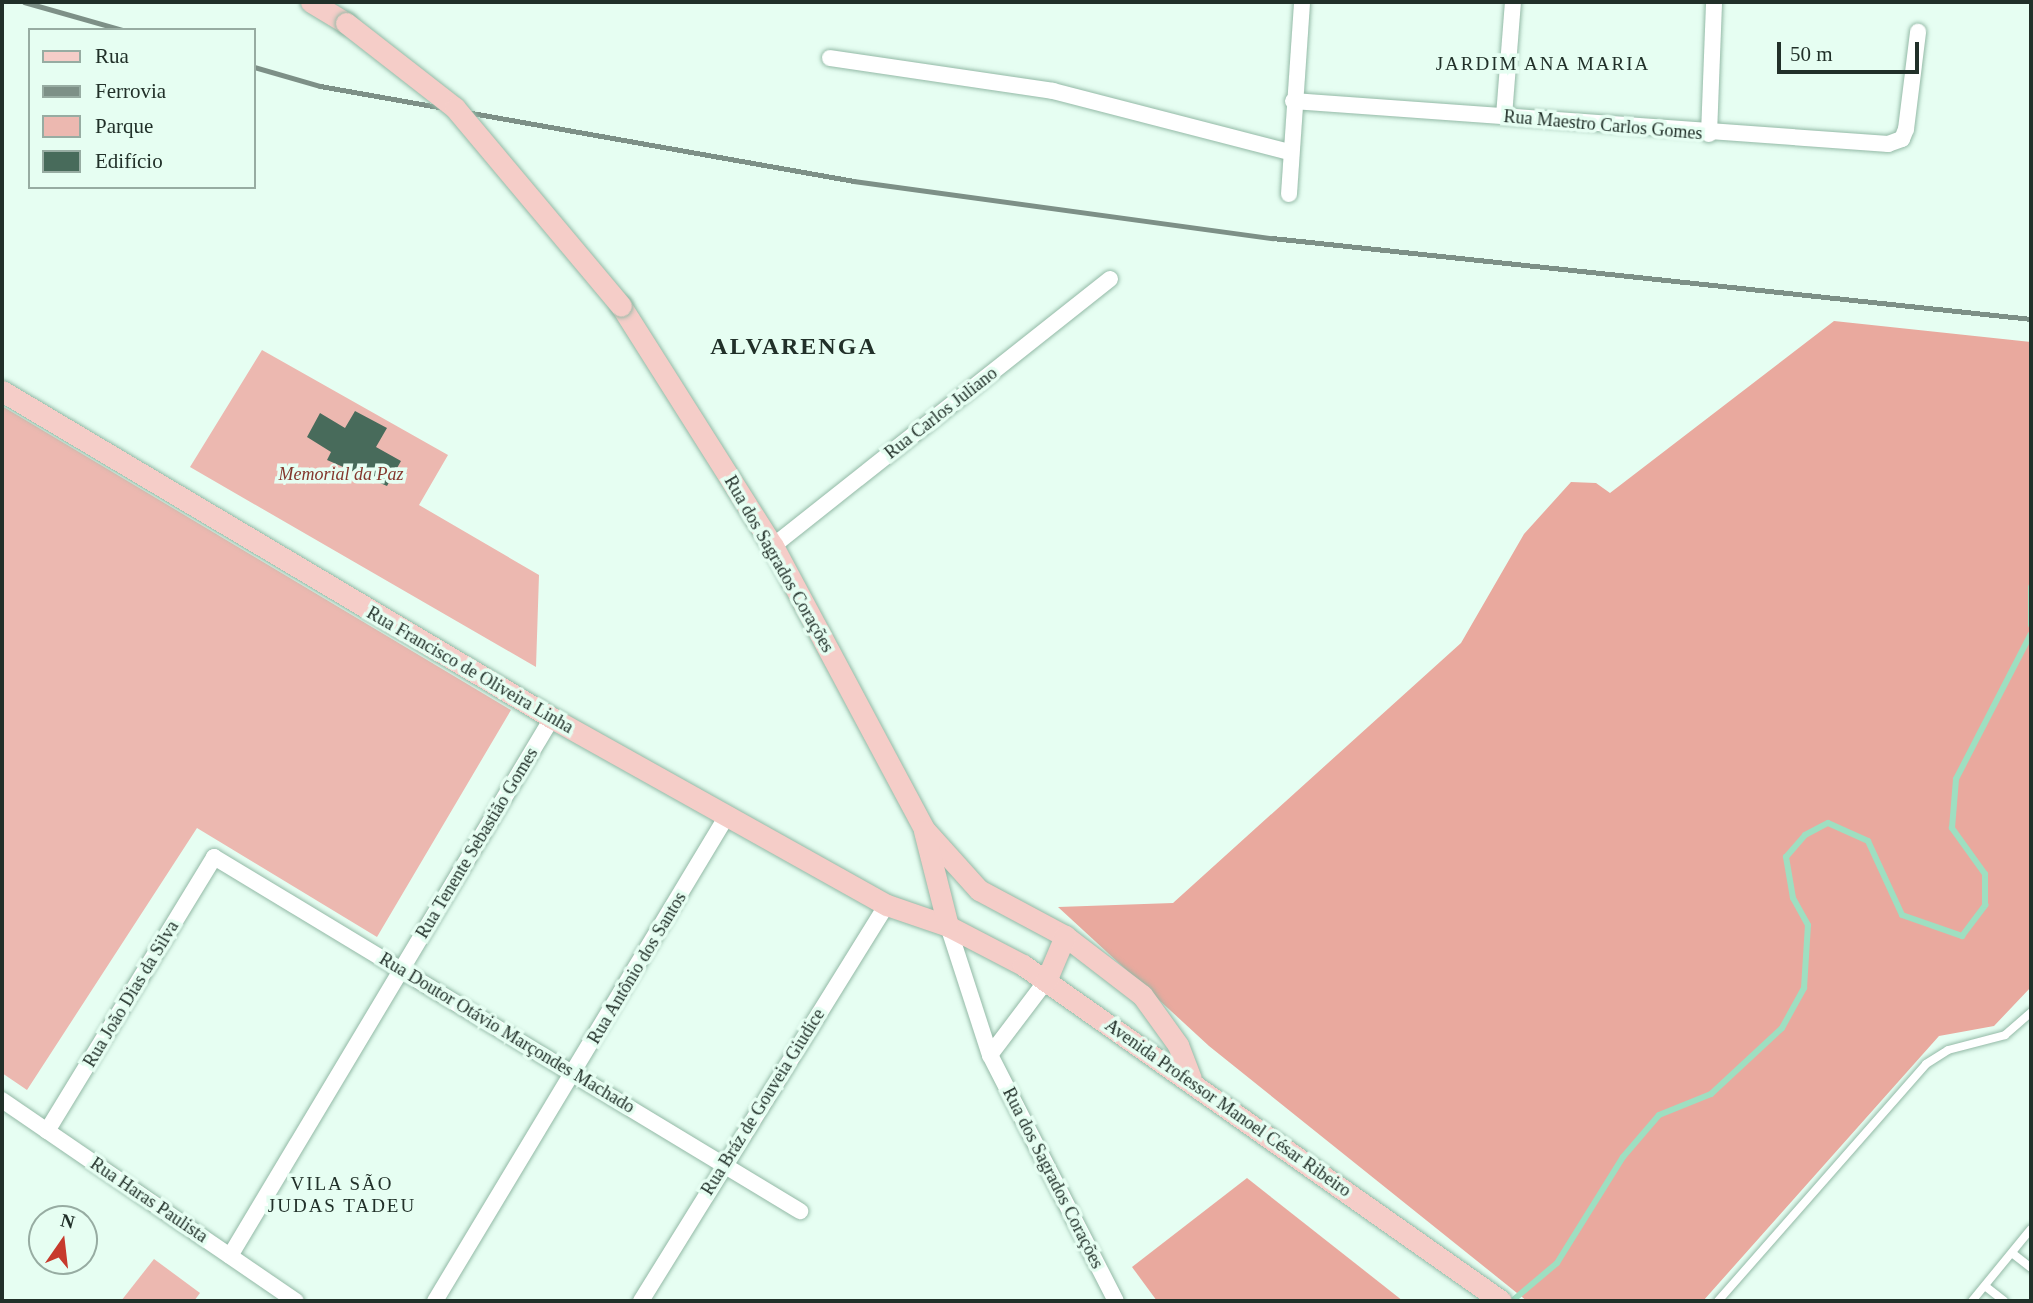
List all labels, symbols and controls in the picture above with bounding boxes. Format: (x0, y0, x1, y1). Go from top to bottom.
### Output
legend (28, 28, 256, 189)
scale bar (1781, 28, 1923, 72)
text: 50 m (1790, 42, 1833, 66)
text: Rua (95, 44, 129, 68)
district label: JARDIM ANA MARIA (1437, 53, 1649, 75)
text: Ferrovia (95, 79, 166, 103)
street label: Rua Maestro Carlos Gomes (1503, 106, 1703, 144)
text: Parque (95, 114, 153, 138)
text: Edifício (95, 149, 163, 173)
district label: ALVARENGA (711, 333, 877, 361)
street label: Rua Carlos Juliano (880, 362, 1002, 464)
park label: Memorial da Paz (279, 463, 403, 485)
street label: Rua dos Sagrados Corações (720, 472, 838, 656)
street label: Rua Francisco de Oliveira Linha (363, 602, 577, 738)
street label: Rua Tenente Sebastião Gomes (411, 743, 543, 943)
street label: Rua Antônio dos Santos (583, 888, 691, 1048)
street label: Rua João Dias da Silva (79, 917, 183, 1071)
street label: Rua Doutor Otávio Marçondes Machado (375, 948, 639, 1118)
street label: Rua Bráz de Gouveia Giudice (697, 1005, 829, 1199)
street label: Avenida Professor Manoel César Ribeiro (1101, 1014, 1355, 1202)
street label: Rua dos Sagrados Corações (998, 1084, 1108, 1272)
street label: Rua Haras Paulista (86, 1153, 212, 1247)
district label: VILA SÃO JUDAS TADEU (269, 1173, 415, 1217)
north arrow (28, 1205, 98, 1275)
text: N (59, 1209, 77, 1233)

